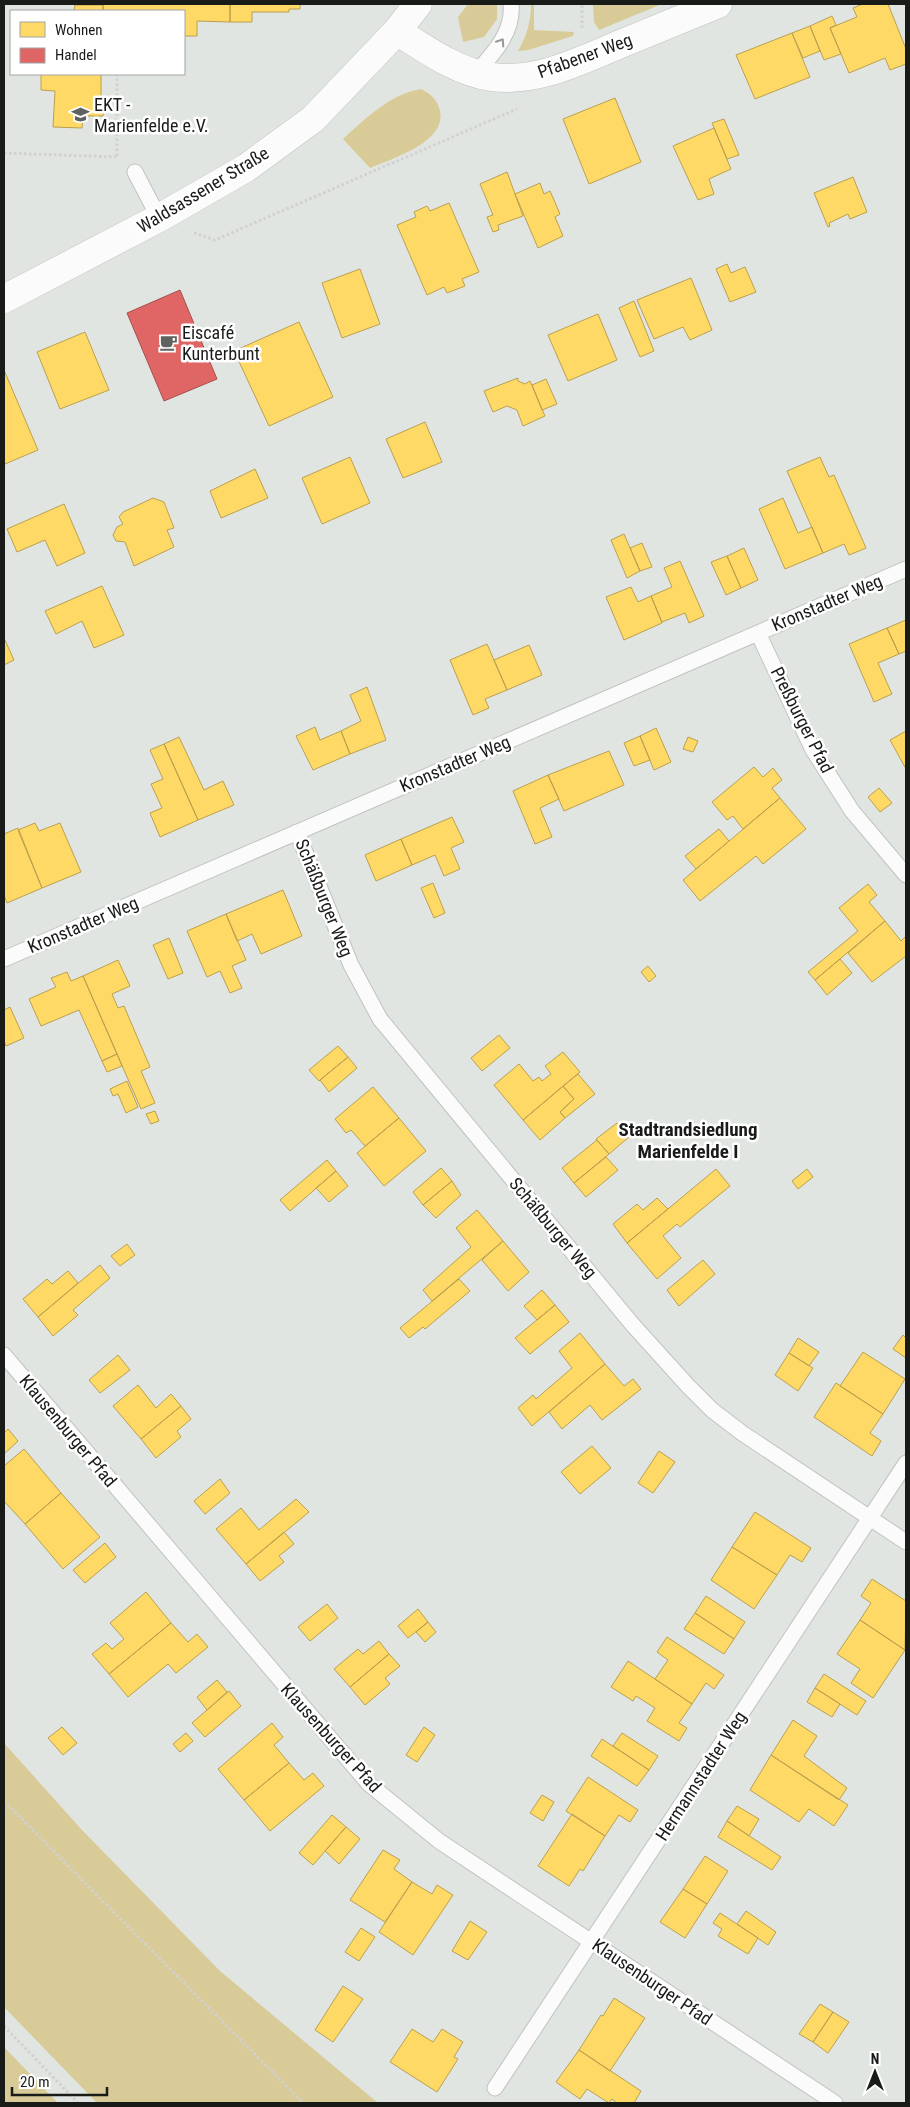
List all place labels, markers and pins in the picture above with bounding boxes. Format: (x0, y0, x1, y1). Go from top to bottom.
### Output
place label: EKT - Marienfelde e.V. (94, 94, 209, 136)
school or university icon: EKT - Marienfelde e.V. (70, 105, 90, 125)
place label: Eiscafé Kunterbunt (182, 322, 260, 364)
cafe icon: Eiscafé Kunterbunt (158, 333, 178, 353)

